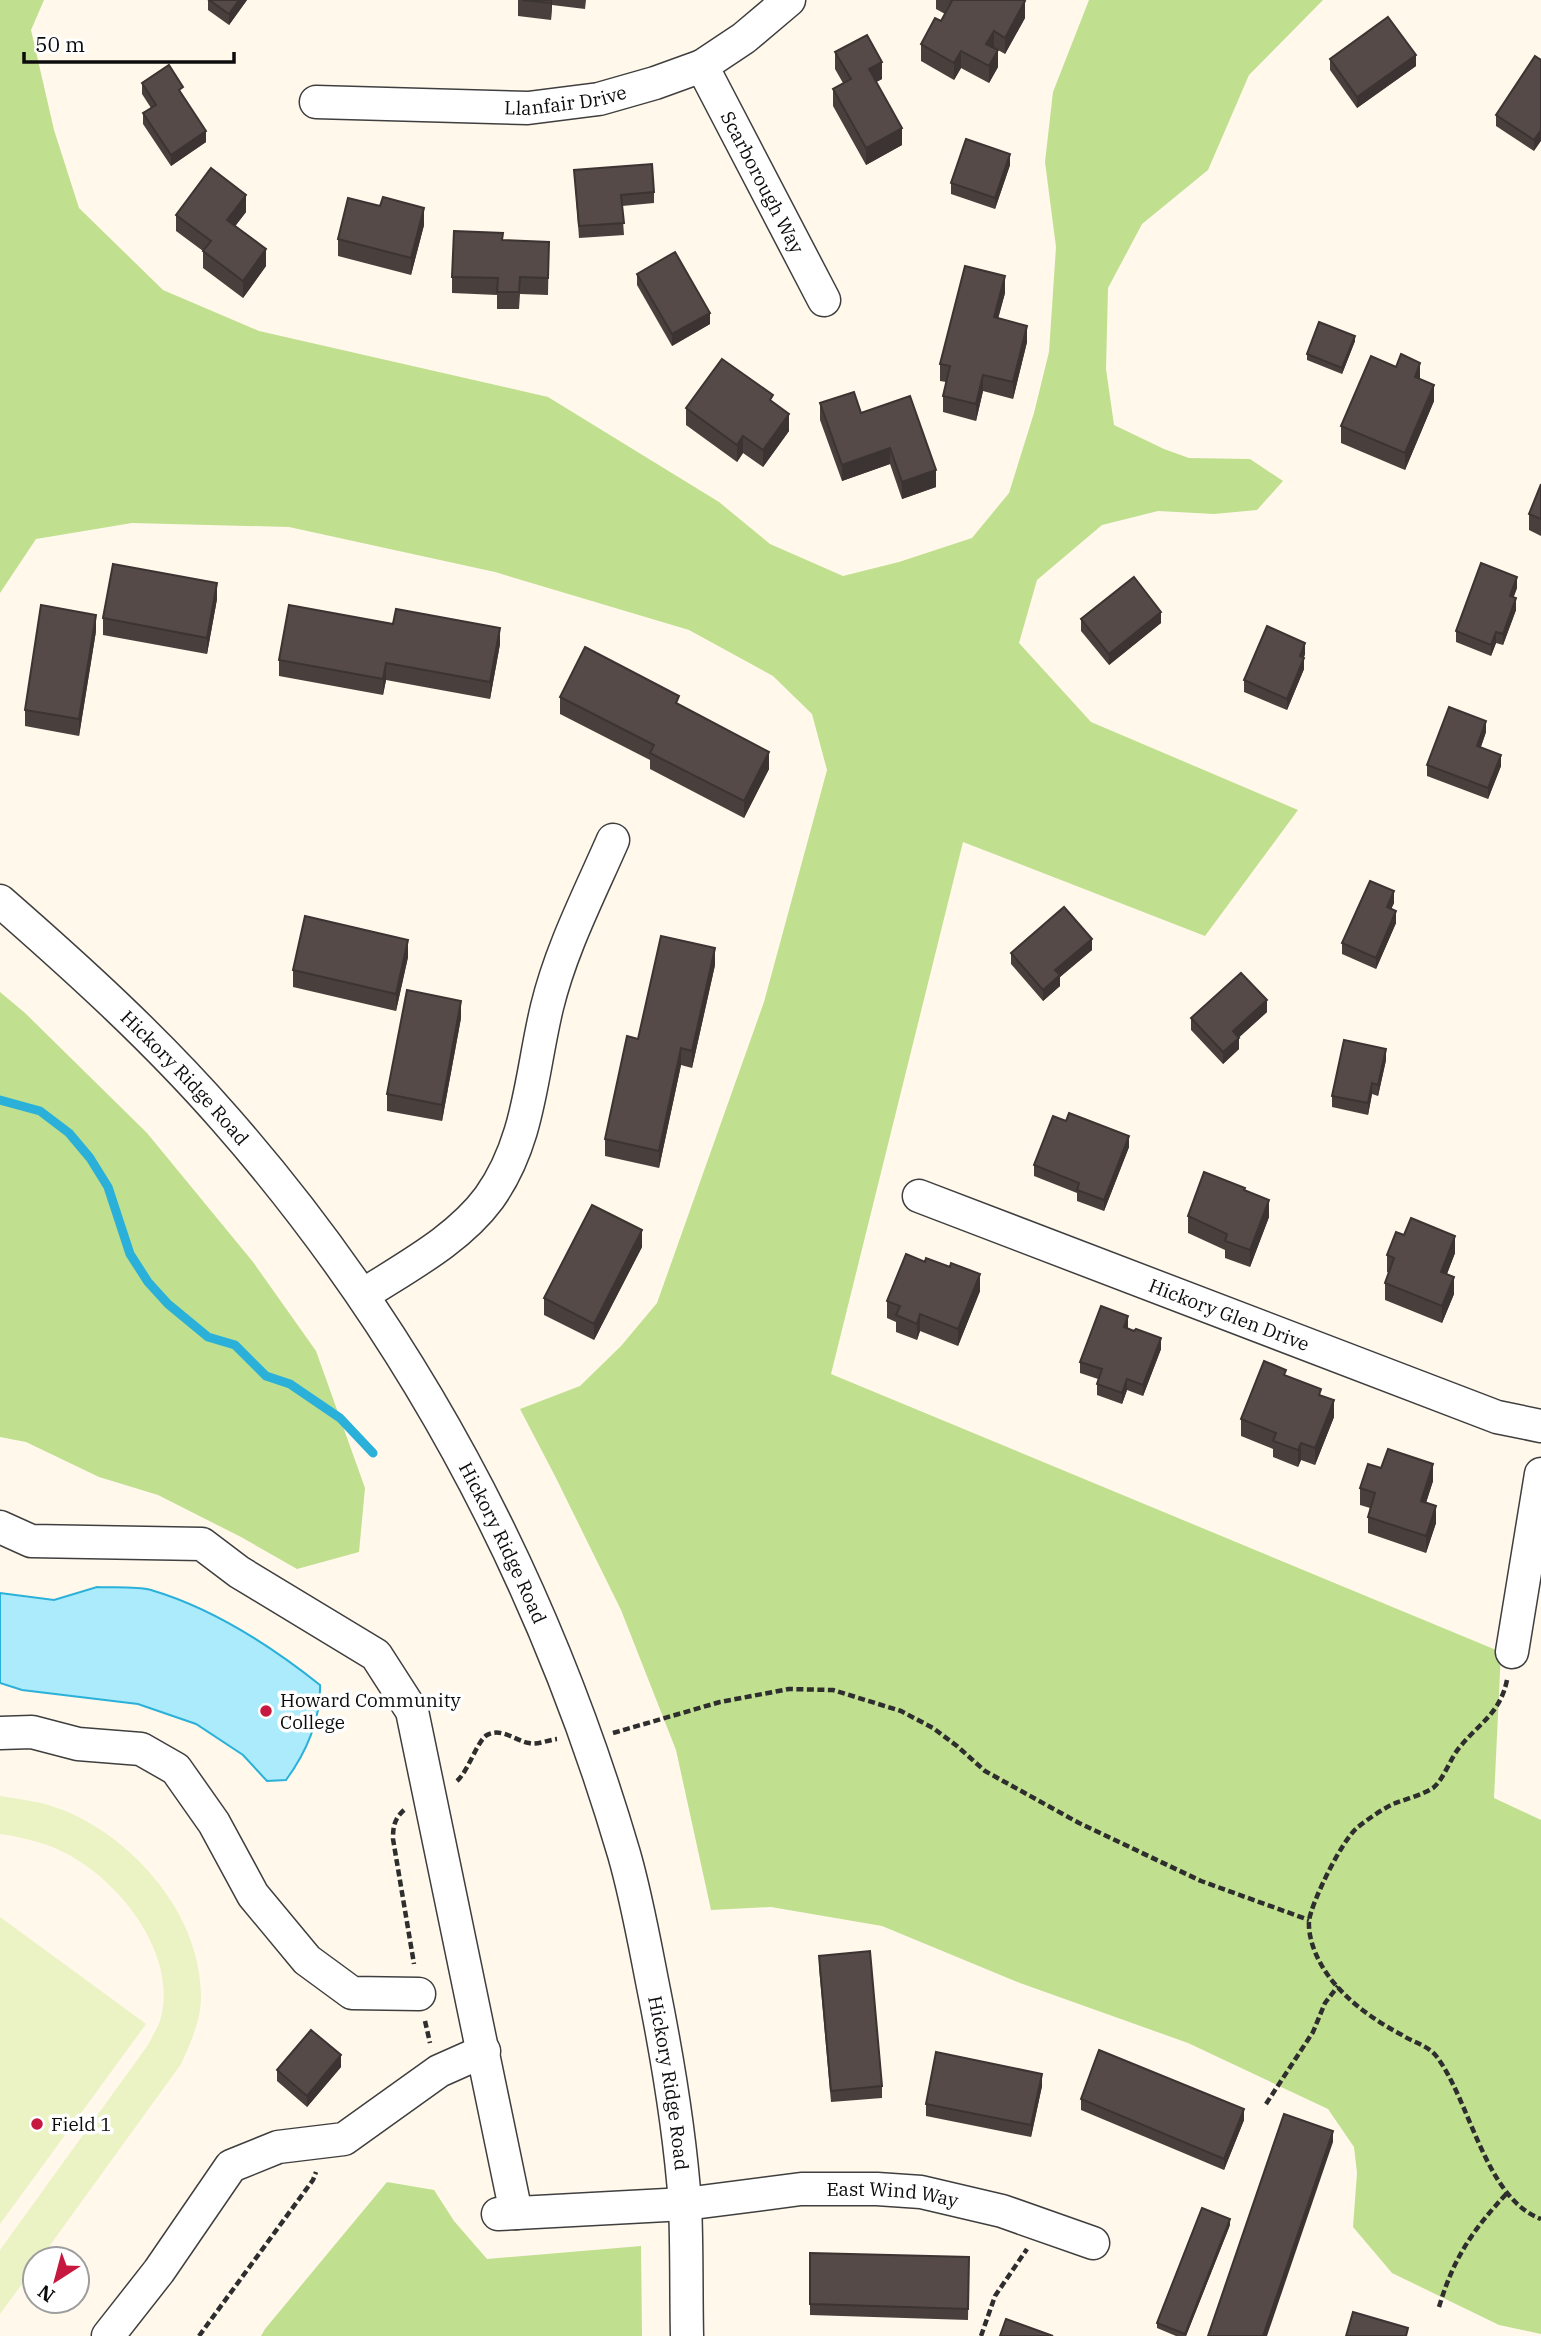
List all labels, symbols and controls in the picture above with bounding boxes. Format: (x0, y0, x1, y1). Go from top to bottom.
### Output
scale bar (24, 21, 234, 65)
text: 50 m (35, 30, 85, 58)
street label: Llanfair Drive (504, 80, 629, 120)
street label: Scarborough Way (716, 107, 810, 258)
street label: Hickory Ridge Road (116, 1005, 254, 1150)
street label: Hickory Glen Drive (1145, 1273, 1313, 1356)
street label: Hickory Ridge Road (454, 1458, 552, 1627)
place label: Howard Community College (280, 1688, 462, 1734)
marker: Howard Community College (258, 1703, 274, 1719)
street label: Hickory Ridge Road (643, 1994, 694, 2171)
place label: Field 1 (51, 2112, 112, 2136)
marker: Field 1 (29, 2116, 45, 2132)
street label: East Wind Way (826, 2177, 962, 2213)
north arrow (21, 2245, 91, 2315)
text: N (33, 2280, 59, 2308)

